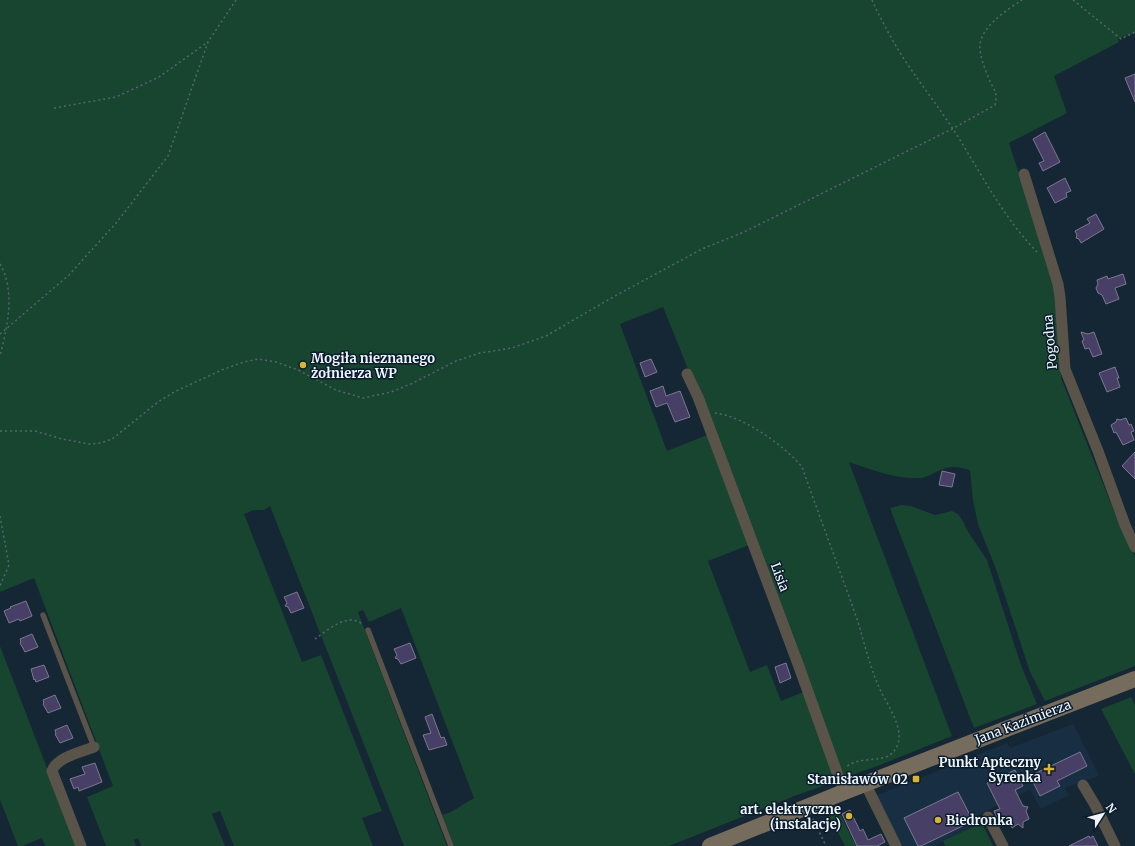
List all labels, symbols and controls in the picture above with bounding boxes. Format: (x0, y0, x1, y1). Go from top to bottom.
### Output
street label: Pogodna (1039, 314, 1061, 370)
place label: Mogiła nieznanego żołnierza WP (311, 350, 435, 382)
marker: Mogiła nieznanego żołnierza WP (298, 360, 308, 370)
street label: Lisia (767, 560, 793, 594)
street label: Jana Kazimierza (972, 696, 1074, 749)
place label: Punkt Apteczny Syrenka (939, 754, 1041, 786)
marker: Punkt Apteczny Syrenka (1044, 764, 1054, 774)
place label: Stanisławów 02 (807, 771, 908, 788)
marker: Stanisławów 02 (911, 774, 921, 784)
north arrow (1083, 794, 1123, 834)
text: N (1103, 800, 1119, 816)
place label: art. elektryczne (instalacje) (740, 801, 841, 833)
marker: art. elektryczne (instalacje) (844, 811, 854, 821)
place label: Biedronka (946, 812, 1013, 829)
marker: Biedronka (933, 815, 943, 825)

